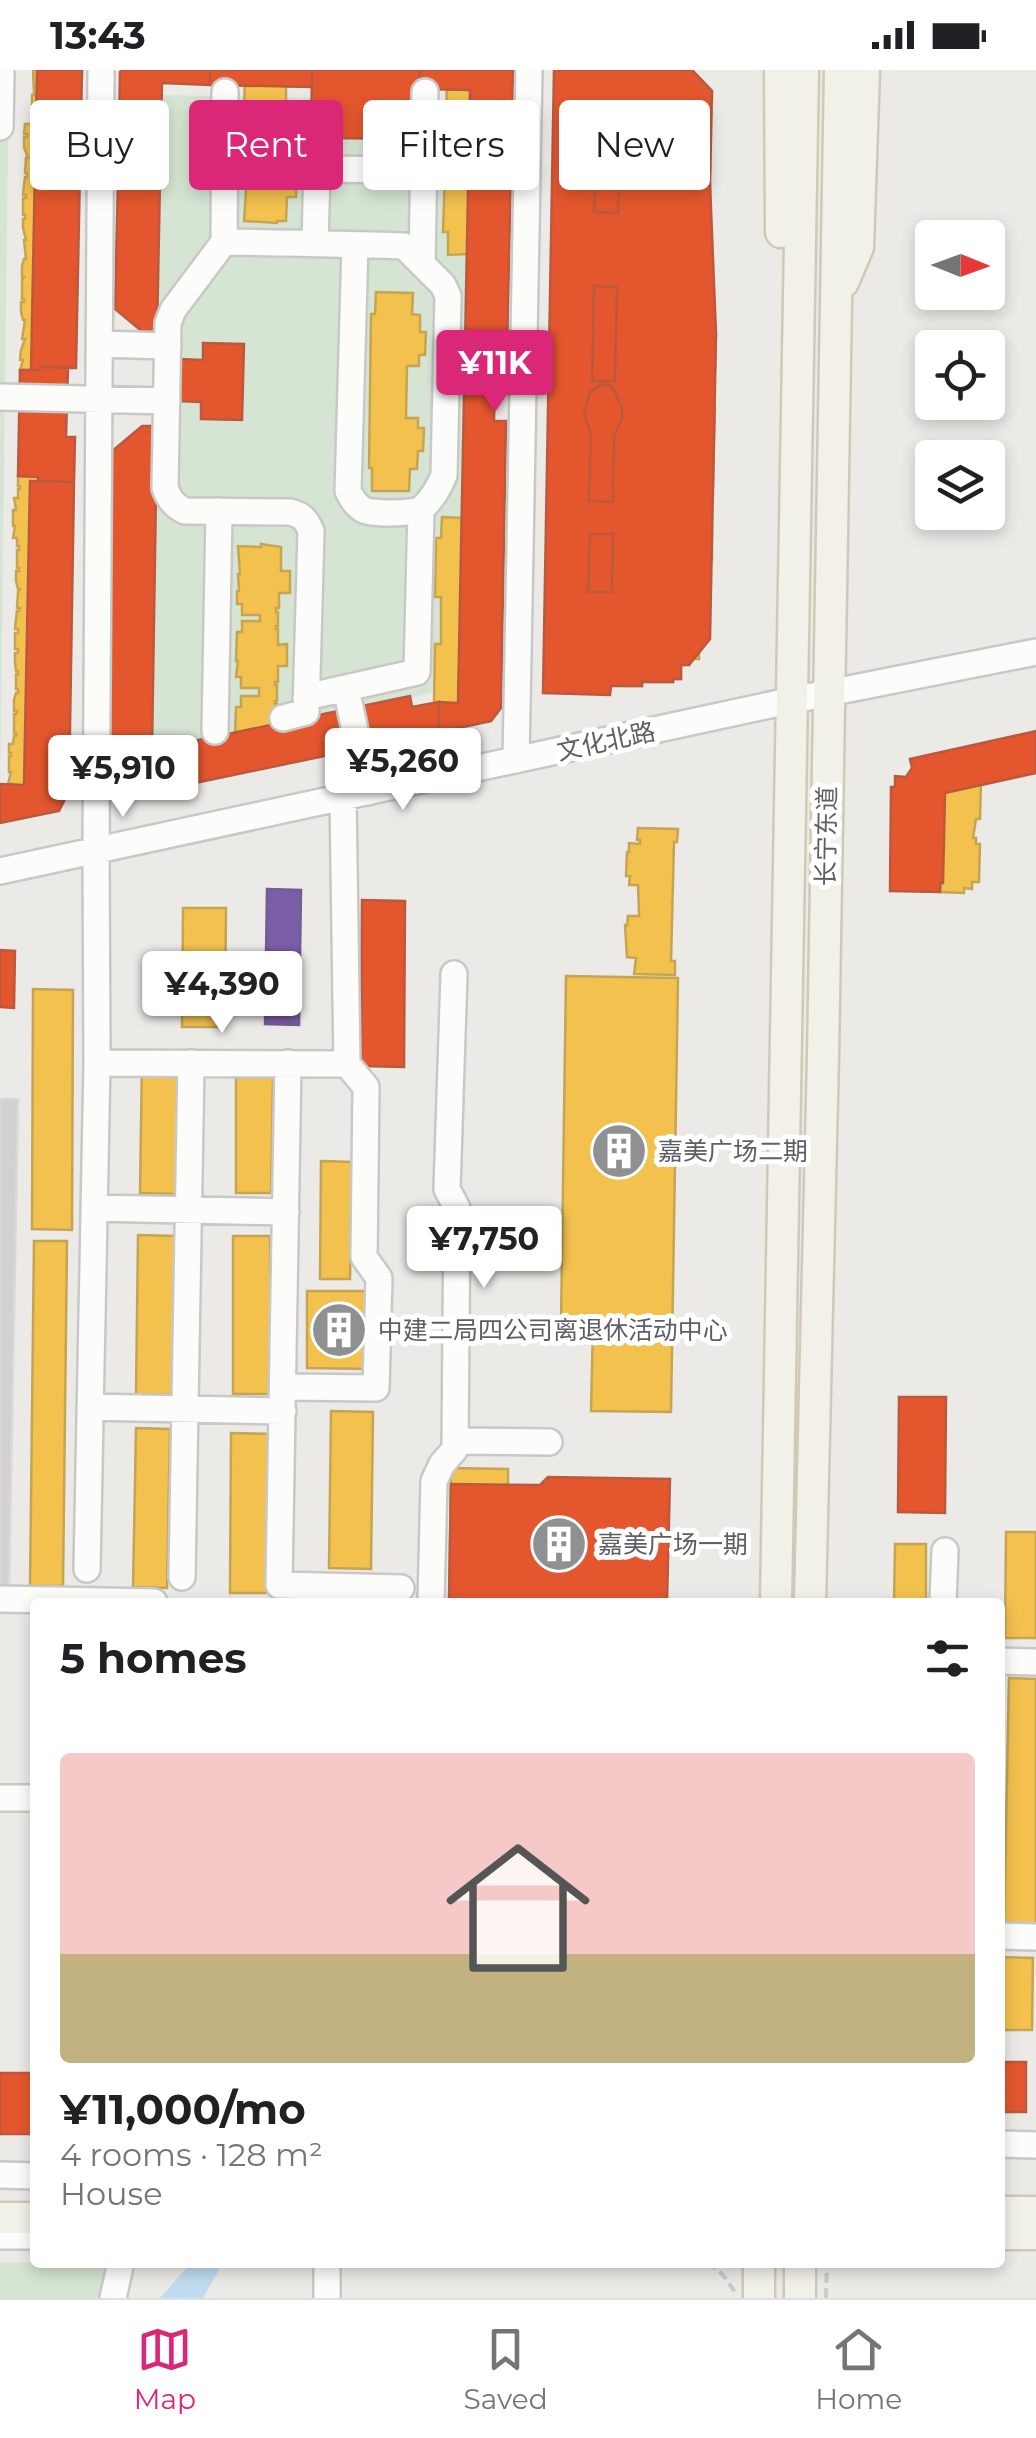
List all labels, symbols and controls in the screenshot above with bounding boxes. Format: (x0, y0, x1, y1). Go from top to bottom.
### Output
text: 13:43 (50, 12, 146, 59)
chip: Buy (30, 100, 169, 190)
chip: Rent (189, 100, 343, 190)
chip: Filters (363, 100, 539, 190)
chip: New (559, 100, 710, 190)
north arrow (915, 220, 1005, 310)
map controls (915, 220, 1005, 530)
pin: ¥11K (436, 330, 554, 415)
button: locate (915, 330, 1005, 420)
text: ¥11K (458, 343, 532, 382)
button: layers (915, 440, 1005, 530)
street label: 文化北路 (554, 716, 658, 766)
pin: ¥5,260 (322, 728, 484, 813)
pin: ¥5,910 (42, 735, 204, 820)
text: ¥5,260 (347, 741, 459, 780)
text: ¥5,910 (70, 748, 176, 787)
street label: 长宁东道 (810, 786, 842, 886)
pin: ¥4,390 (141, 951, 303, 1036)
text: ¥4,390 (164, 964, 280, 1003)
building icon: 嘉美广场二期 (589, 1121, 649, 1181)
place label: 嘉美广场二期 (658, 1136, 808, 1166)
pin: ¥7,750 (403, 1206, 565, 1291)
text: ¥7,750 (429, 1219, 539, 1258)
building icon: 中建二局四公司离退休活动中心 (309, 1300, 369, 1360)
place label: 中建二局四公司离退休活动中心 (378, 1315, 728, 1345)
building icon: 嘉美广场一期 (529, 1514, 589, 1574)
place label: 嘉美广场一期 (598, 1529, 748, 1559)
icon: filters (920, 1631, 975, 1686)
text: 5 homes (60, 1632, 247, 1684)
icon: home (428, 1818, 608, 1998)
text: ¥11,000/mo (60, 2083, 306, 2135)
text: 4 rooms · 128 m² (60, 2135, 323, 2174)
text: House (60, 2174, 163, 2213)
tab: Map (134, 2322, 196, 2416)
tab: Saved (464, 2322, 548, 2416)
tab: Home (815, 2322, 902, 2416)

